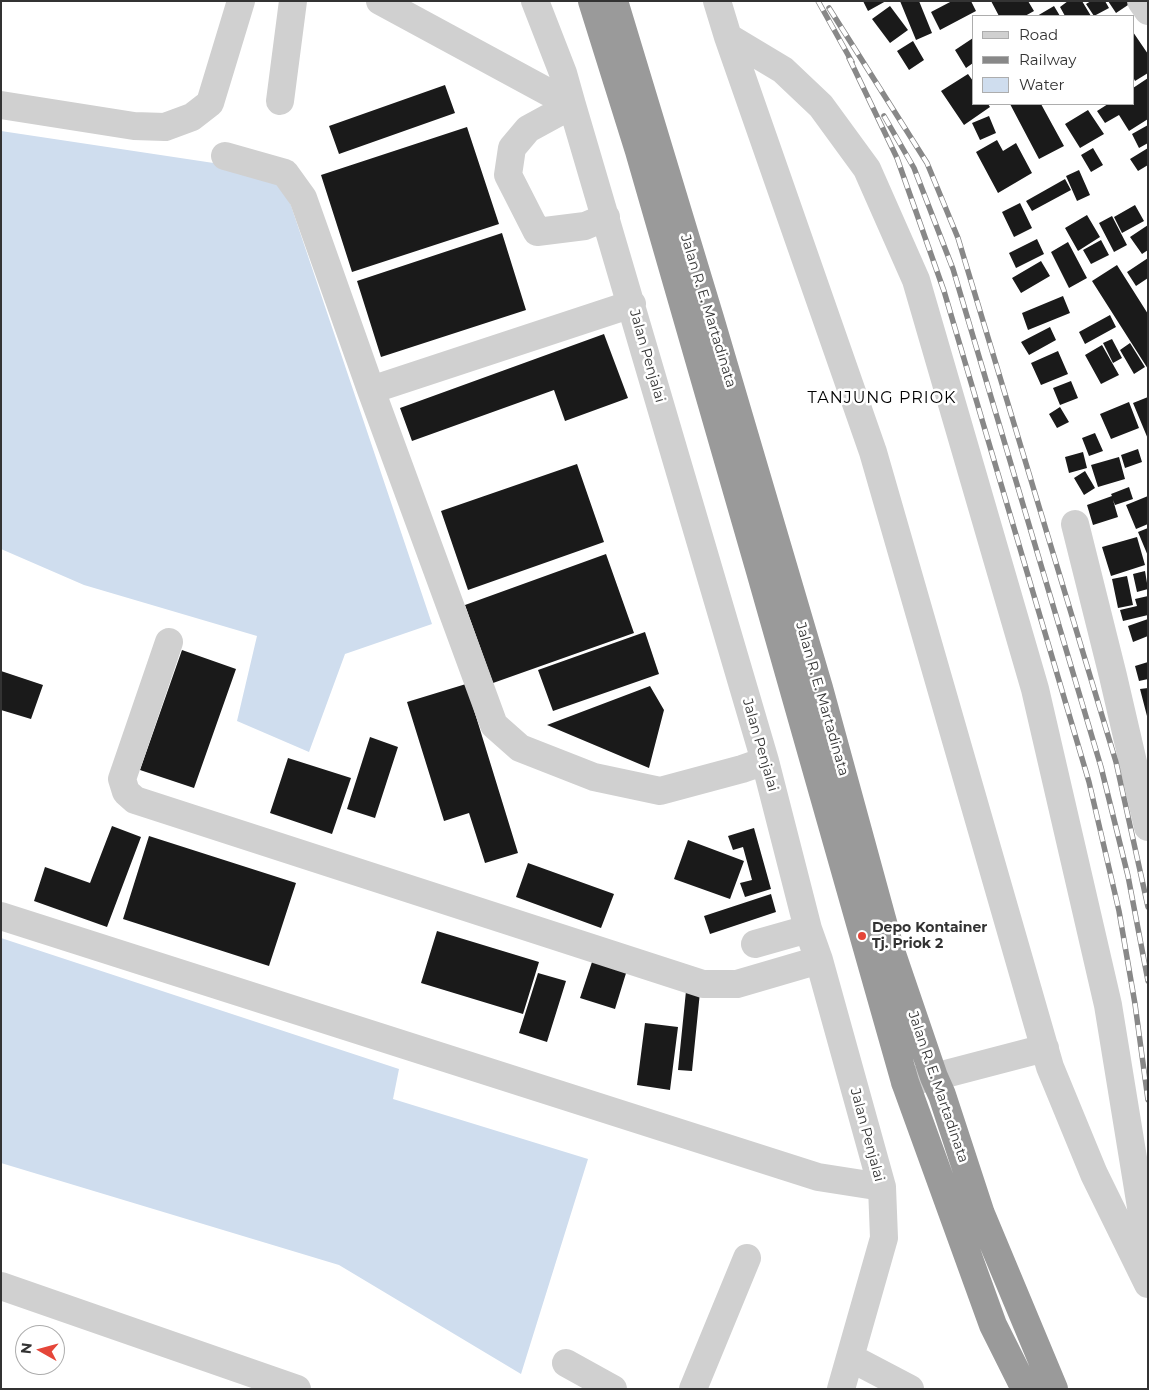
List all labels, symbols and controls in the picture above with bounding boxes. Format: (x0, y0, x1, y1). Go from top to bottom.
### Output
legend (972, 15, 1134, 105)
text: Road (1019, 25, 1058, 44)
text: Railway (1019, 50, 1076, 69)
text: Water (1019, 75, 1065, 94)
street label: Jalan R. E. Martadinata (677, 232, 739, 390)
street label: Jalan Penjalai (626, 307, 668, 405)
district label: TANJUNG PRIOK (806, 388, 958, 408)
street label: Jalan R. E. Martadinata (792, 620, 852, 778)
street label: Jalan Penjalai (739, 696, 781, 794)
place label: Depo Kontainer Tj. Priok 2 (872, 920, 987, 952)
marker: Depo Kontainer Tj. Priok 2 (856, 930, 868, 942)
street label: Jalan R. E. Martadinata (904, 1009, 972, 1165)
street label: Jalan Penjalai (846, 1086, 888, 1184)
north arrow (15, 1325, 65, 1375)
text: N (16, 1342, 36, 1355)

